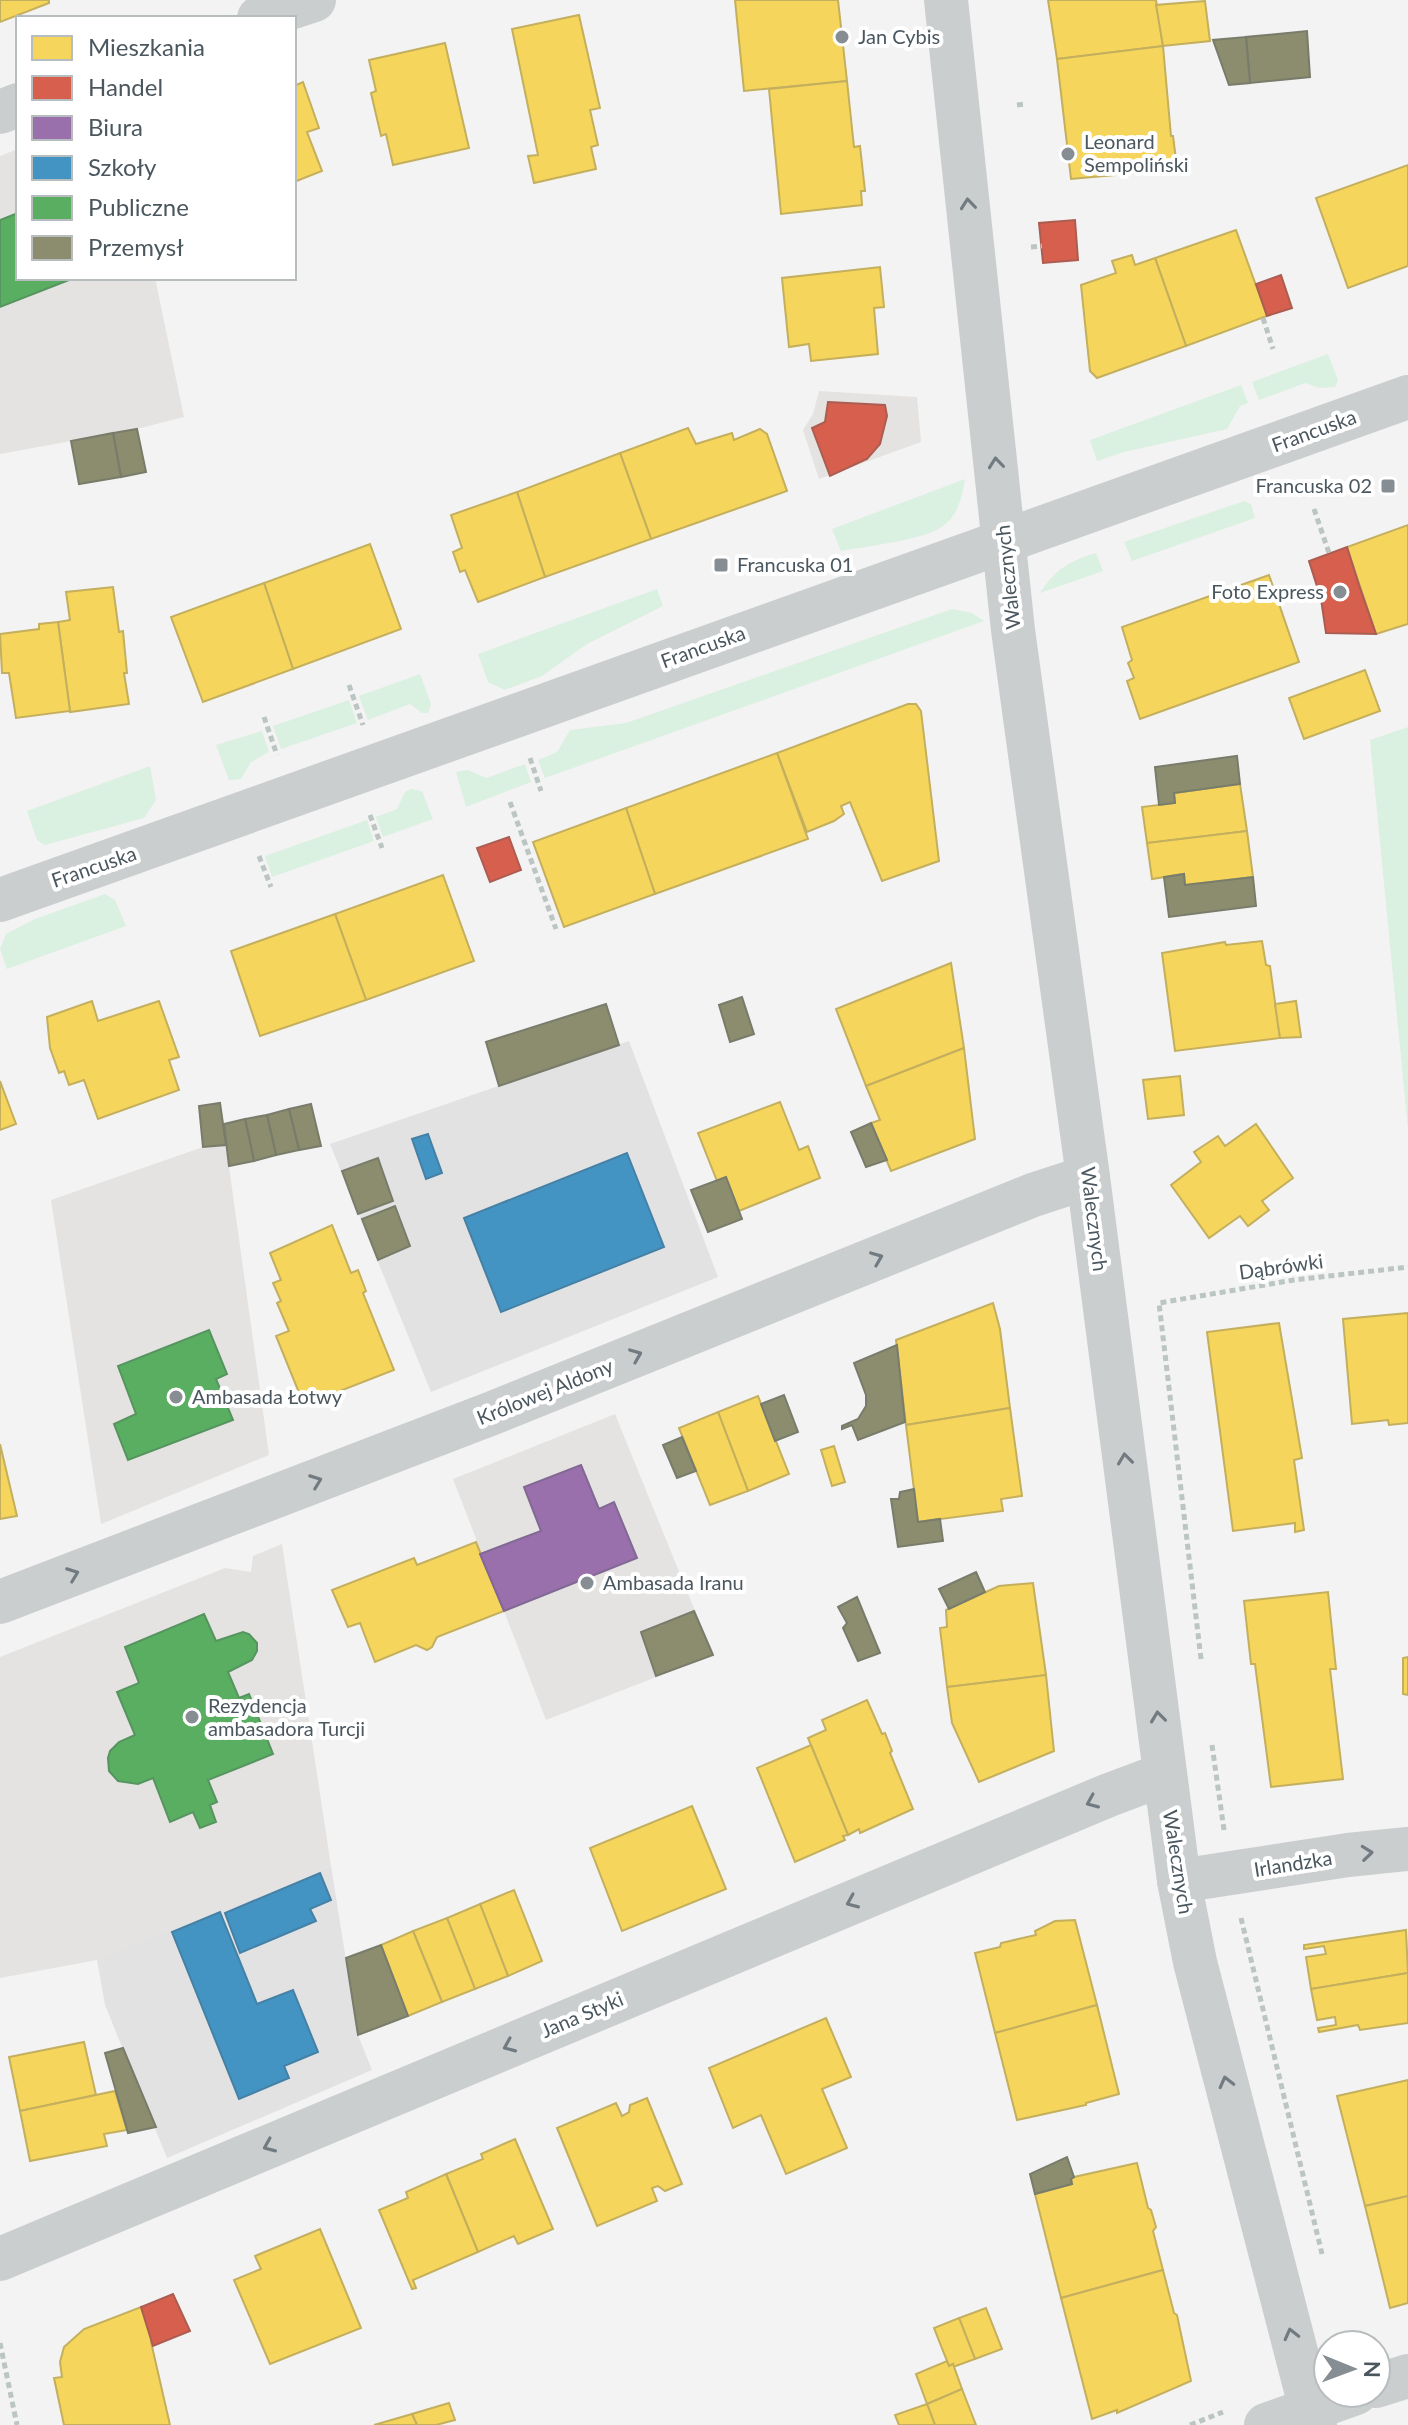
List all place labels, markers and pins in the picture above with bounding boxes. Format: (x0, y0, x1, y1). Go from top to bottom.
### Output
place label: Jan Cybis (858, 24, 940, 48)
marker: Jan Cybis (833, 28, 851, 46)
place label: Leonard Sempoliński (1084, 129, 1189, 176)
marker: Leonard Sempoliński (1059, 145, 1077, 163)
place label: Francuska 02 (1256, 473, 1372, 497)
marker: Francuska 02 (1379, 477, 1397, 495)
place label: Francuska 01 (737, 552, 853, 576)
marker: Francuska 01 (712, 556, 730, 574)
place label: Foto Express (1211, 579, 1324, 603)
marker: Foto Express (1331, 583, 1349, 601)
place label: Ambasada Łotwy (192, 1384, 343, 1408)
marker: Ambasada Łotwy (167, 1388, 185, 1406)
place label: Ambasada Iranu (603, 1570, 744, 1594)
marker: Ambasada Iranu (578, 1574, 596, 1592)
place label: Rezydencja ambasadora Turcji (208, 1693, 365, 1740)
marker: Rezydencja ambasadora Turcji (183, 1708, 201, 1726)

